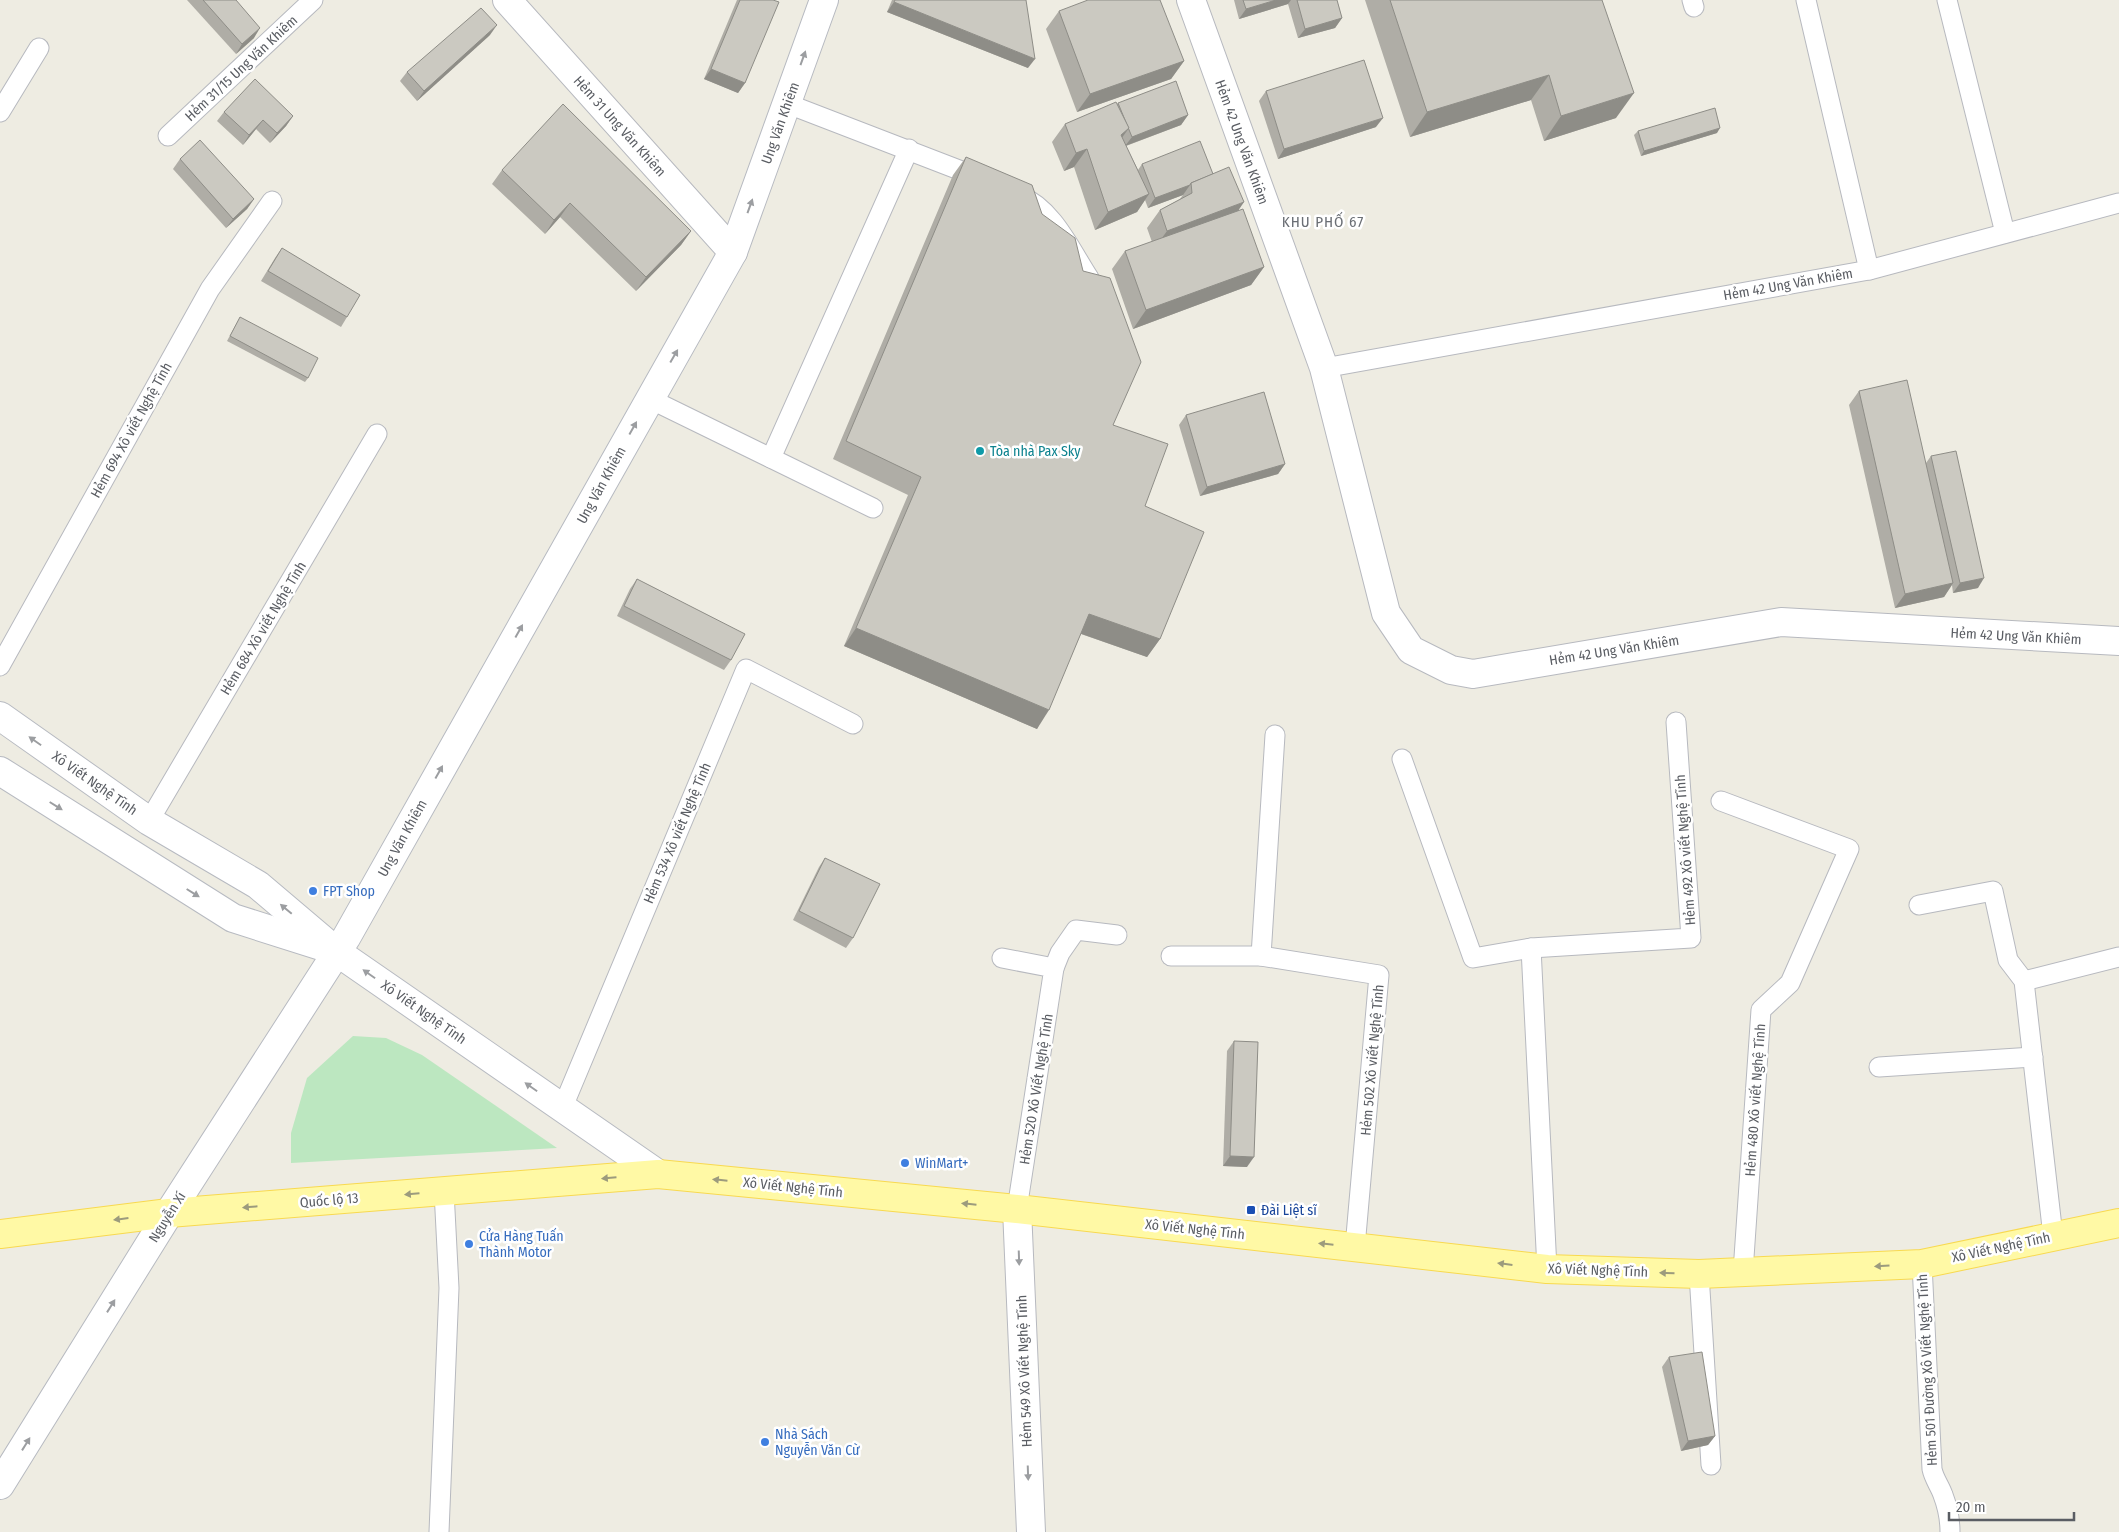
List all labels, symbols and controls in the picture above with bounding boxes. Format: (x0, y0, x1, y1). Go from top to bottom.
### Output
street label: Hẻm 31/15 Ung Văn Khiêm (182, 12, 301, 125)
one-way arrow (800, 50, 807, 65)
street label: Hẻm 31 Ung Văn Khiêm (570, 72, 669, 180)
street label: Hẻm 42 Ung Văn Khiêm (1211, 78, 1272, 207)
street label: Ung Văn Khiêm (758, 80, 803, 166)
one-way arrow (746, 198, 754, 213)
district label: KHU PHỐ 67 (1282, 211, 1364, 231)
street label: Hẻm 42 Ung Văn Khiêm (1722, 265, 1854, 304)
one-way arrow (669, 349, 678, 363)
street label: Hẻm 694 Xô viết Nghệ Tĩnh (86, 359, 176, 501)
one-way arrow (629, 421, 637, 436)
place label: Tòa nhà Pax Sky (990, 443, 1081, 460)
street label: Ung Văn Khiêm (573, 444, 630, 527)
marker: Tòa nhà Pax Sky (974, 445, 986, 457)
street label: Hẻm 684 Xô viết Nghệ Tĩnh (216, 558, 310, 698)
one-way arrow (514, 624, 523, 637)
street label: Hẻm 42 Ung Văn Khiêm (1950, 625, 2082, 648)
street label: Hẻm 42 Ung Văn Khiêm (1548, 632, 1680, 669)
one-way arrow (28, 736, 42, 746)
street label: Xô Viết Nghệ Tĩnh (49, 747, 141, 819)
street label: Hẻm 534 Xô viết Nghệ Tĩnh (639, 760, 715, 906)
one-way arrow (434, 766, 443, 779)
street label: Hẻm 492 Xô viết Nghệ Tĩnh (1671, 774, 1699, 926)
street label: Ung Văn Khiêm (374, 797, 431, 880)
one-way arrow (49, 801, 63, 811)
place label: FPT Shop (323, 883, 375, 900)
marker: FPT Shop (307, 885, 319, 897)
one-way arrow (187, 888, 200, 897)
one-way arrow (281, 903, 293, 915)
one-way arrow (362, 969, 376, 979)
street label: Xô Viết Nghệ Tĩnh (378, 976, 470, 1048)
street label: Hẻm 502 Xô viết Nghệ Tĩnh (1356, 984, 1388, 1136)
street label: Hẻm 520 Xô Viết Nghệ Tĩnh (1015, 1012, 1057, 1166)
street label: Hẻm 480 Xô viết Nghệ Tĩnh (1741, 1023, 1769, 1177)
one-way arrow (524, 1082, 538, 1092)
place label: WinMart+ (915, 1155, 969, 1172)
marker: WinMart+ (899, 1157, 911, 1169)
street label: Xô Viết Nghệ Tĩnh (742, 1173, 844, 1201)
one-way arrow (601, 1174, 617, 1182)
one-way arrow (711, 1176, 727, 1184)
street label: Nguyễn Xí (145, 1188, 190, 1246)
street label: Quốc lộ 13 (299, 1188, 359, 1212)
one-way arrow (404, 1190, 420, 1198)
one-way arrow (960, 1200, 976, 1208)
place label: Đài Liệt sĩ (1261, 1202, 1317, 1219)
one-way arrow (242, 1203, 258, 1211)
marker: Đài Liệt sĩ (1245, 1204, 1257, 1216)
one-way arrow (113, 1215, 129, 1223)
street label: Xô Viết Nghệ Tĩnh (1144, 1215, 1246, 1243)
place label: Cửa Hàng Tuấn Thành Motor (479, 1227, 564, 1261)
street label: Xô Viết Nghệ Tĩnh (1950, 1228, 2052, 1266)
marker: Cửa Hàng Tuấn Thành Motor (463, 1238, 475, 1250)
one-way arrow (1318, 1239, 1334, 1247)
one-way arrow (1015, 1250, 1023, 1266)
street label: Xô Viết Nghệ Tĩnh (1548, 1259, 1648, 1281)
one-way arrow (1497, 1260, 1513, 1268)
one-way arrow (1874, 1263, 1890, 1271)
one-way arrow (1659, 1269, 1675, 1277)
street label: Hẻm 501 Đường Xô Viết Nghệ Tĩnh (1913, 1273, 1941, 1467)
street label: Hẻm 549 Xô Viết Nghệ Tĩnh (1012, 1294, 1036, 1448)
one-way arrow (107, 1299, 116, 1312)
place label: Nhà Sách Nguyễn Văn Cừ (775, 1426, 860, 1459)
marker: Nhà Sách Nguyễn Văn Cừ (759, 1436, 771, 1448)
one-way arrow (21, 1437, 30, 1450)
one-way arrow (1025, 1465, 1033, 1481)
scale bar (1949, 1490, 2074, 1522)
text: 20 m (1956, 1498, 1986, 1516)

